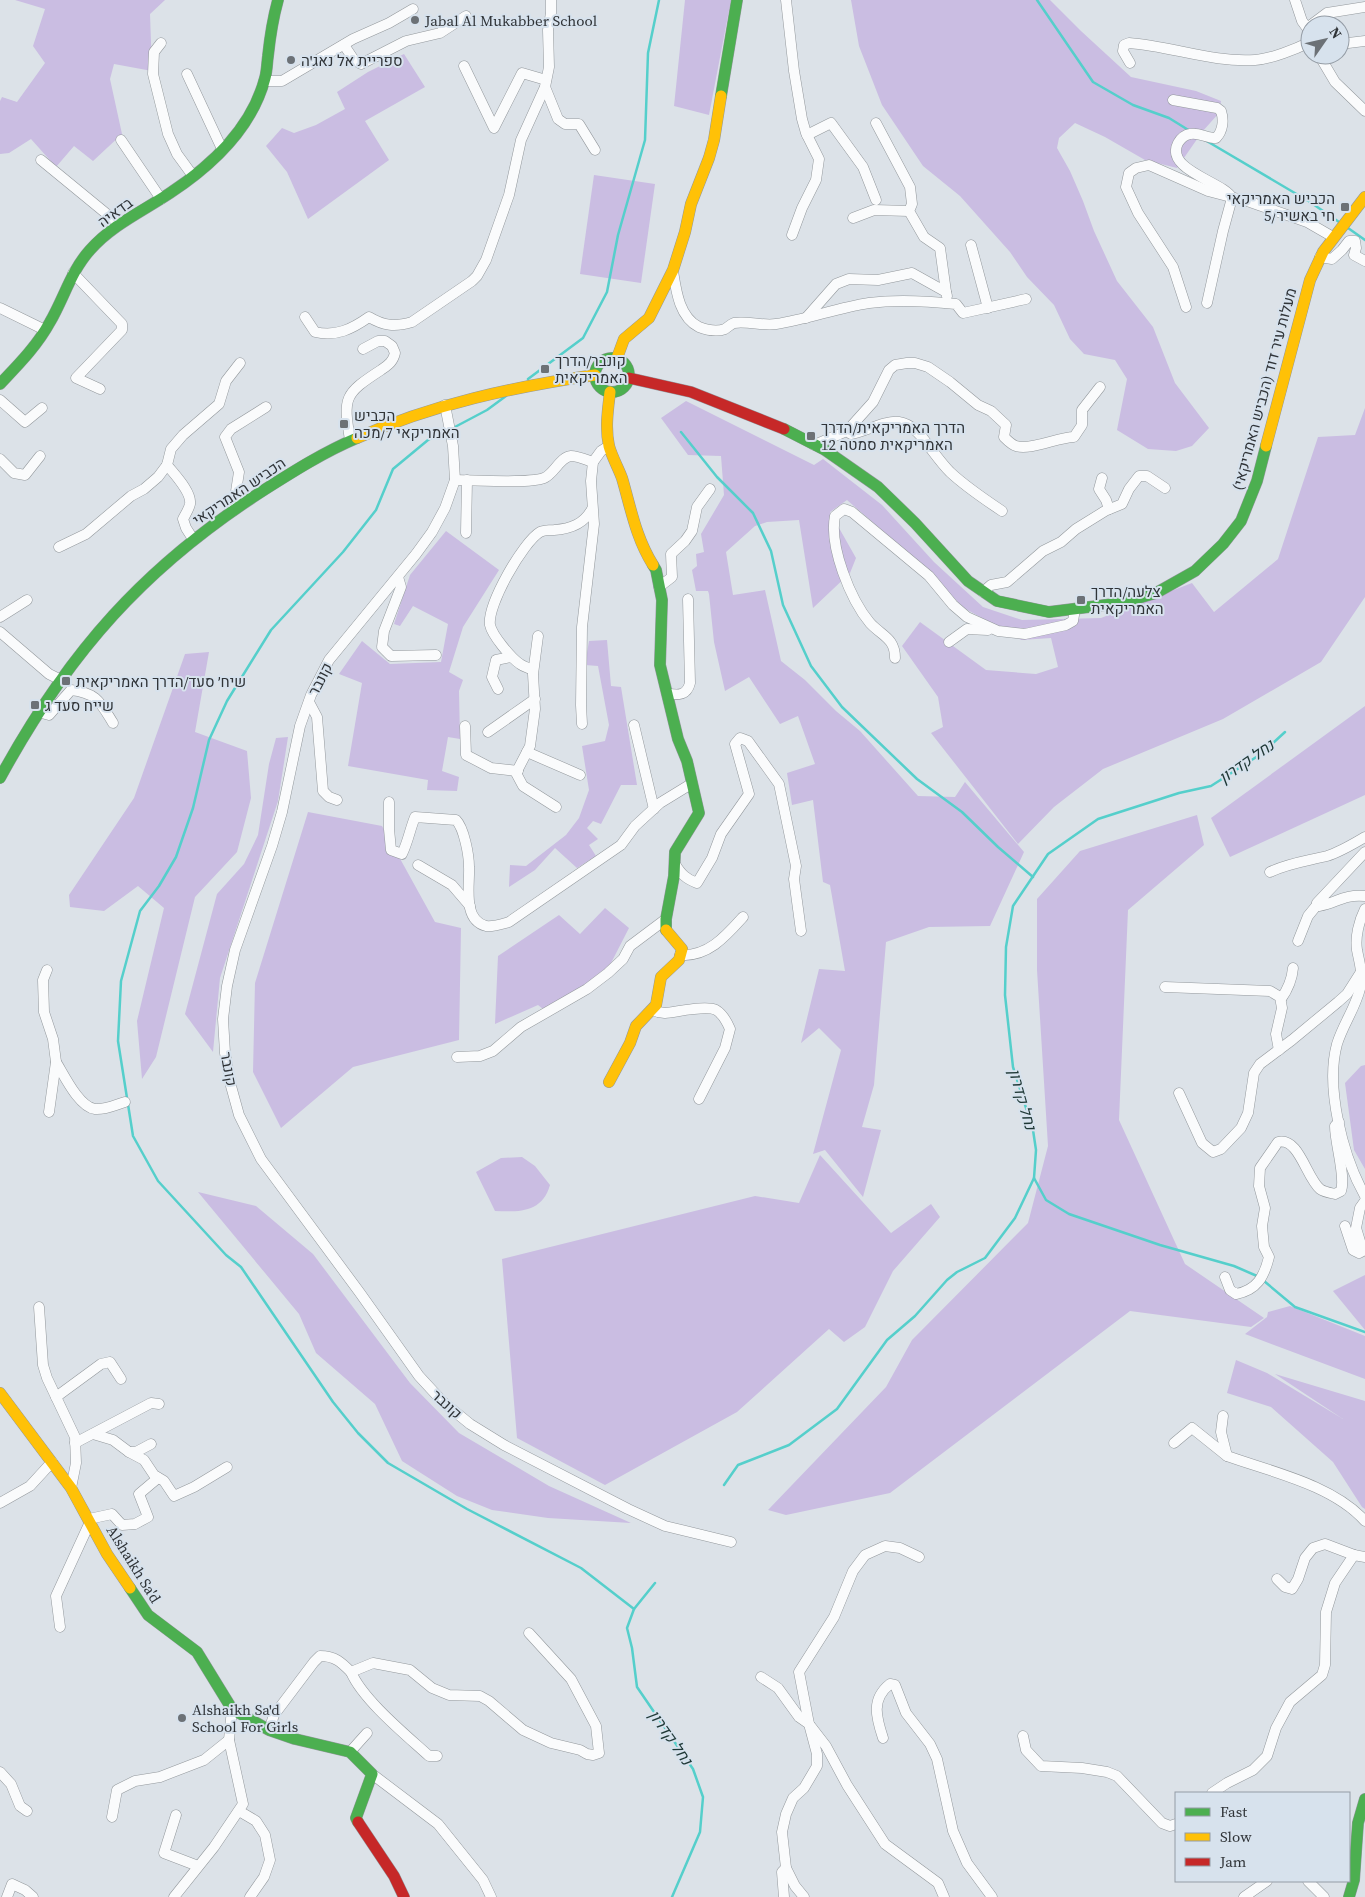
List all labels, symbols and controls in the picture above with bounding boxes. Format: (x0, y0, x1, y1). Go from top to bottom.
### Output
place label: Jabal Al Mukabber School (424, 10, 598, 31)
marker: Jabal Al Mukabber School (409, 14, 421, 26)
north arrow (1300, 15, 1350, 65)
text: N (1325, 23, 1347, 43)
place label: ספריית אל נאג'ה (301, 50, 403, 71)
marker: ספריית אל נאג'ה (285, 54, 297, 66)
place label: הכביש האמריקאי 5/חי באשיר (1227, 188, 1335, 226)
street label: בדאיה (93, 192, 137, 232)
marker: הכביש האמריקאי 5/חי באשיר (1339, 201, 1351, 213)
street label: מעלות עיר דוד (הכביש האמריקאי) (1227, 285, 1301, 493)
place label: קונבר/הדרך האמריקאית (555, 350, 628, 388)
marker: קונבר/הדרך האמריקאית (539, 363, 551, 375)
place label: הכביש האמריקאי 7/מכה (354, 405, 460, 443)
place label: הדרך האמריקאית/הדרך האמריקאית סמטה 12 (821, 417, 965, 455)
marker: הכביש האמריקאי 7/מכה (338, 418, 350, 430)
marker: הדרך האמריקאית/הדרך האמריקאית סמטה 12 (805, 430, 817, 442)
street label: הכביש האמריקאי (188, 452, 290, 530)
place label: צלעה/הדרך האמריקאית (1091, 581, 1164, 619)
marker: צלעה/הדרך האמריקאית (1075, 594, 1087, 606)
street label: קונבר (303, 659, 337, 699)
place label: שיח׳ סעד/הדרך האמריקאית (76, 671, 246, 692)
marker: שיח׳ סעד/הדרך האמריקאית (60, 675, 72, 687)
place label: שייח סעד ג (45, 695, 114, 716)
marker: שייח סעד ג (29, 699, 41, 711)
water label: נחל קדרון (1214, 733, 1279, 788)
street label: קונבר (216, 1050, 242, 1088)
water label: נחל קדרון (1004, 1066, 1043, 1133)
street label: קונבר (427, 1385, 467, 1423)
street label: Alshaikh Sa'd (102, 1521, 166, 1607)
place label: Alshaikh Sa'd School For Girls (192, 1699, 298, 1737)
water label: נחל קדרון (644, 1705, 699, 1770)
marker: Alshaikh Sa'd School For Girls (176, 1712, 188, 1724)
legend (1175, 1792, 1350, 1882)
text: Fast (1220, 1801, 1247, 1822)
text: Slow (1220, 1826, 1252, 1847)
text: Jam (1219, 1851, 1247, 1872)

